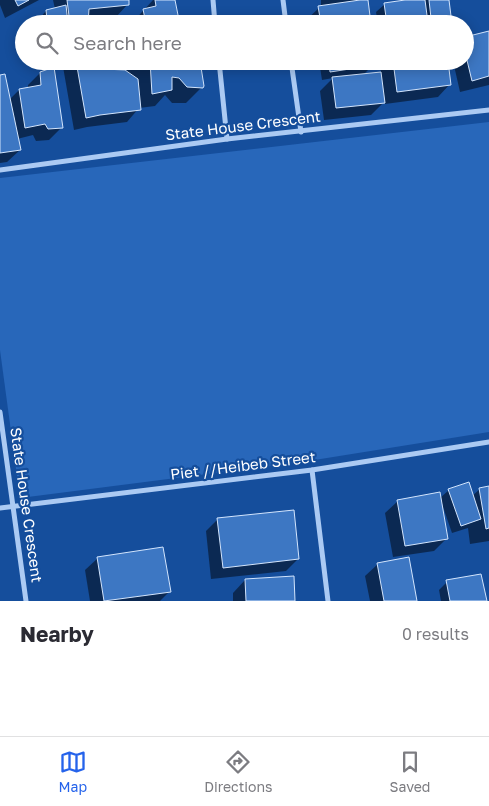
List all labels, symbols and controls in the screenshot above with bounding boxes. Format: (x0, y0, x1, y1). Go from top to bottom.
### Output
search box (15, 15, 474, 70)
icon: search (33, 29, 61, 57)
text: Search here (73, 31, 182, 54)
street label: State House Crescent (164, 107, 322, 143)
street label: State House Crescent (7, 426, 47, 584)
street label: Piet //Heibeb Street (169, 447, 316, 483)
text: Nearby (20, 621, 94, 647)
text: 0 results (402, 624, 469, 644)
tab: Map (59, 748, 87, 795)
tab: Directions (204, 748, 273, 795)
tab: Saved (390, 748, 430, 795)

